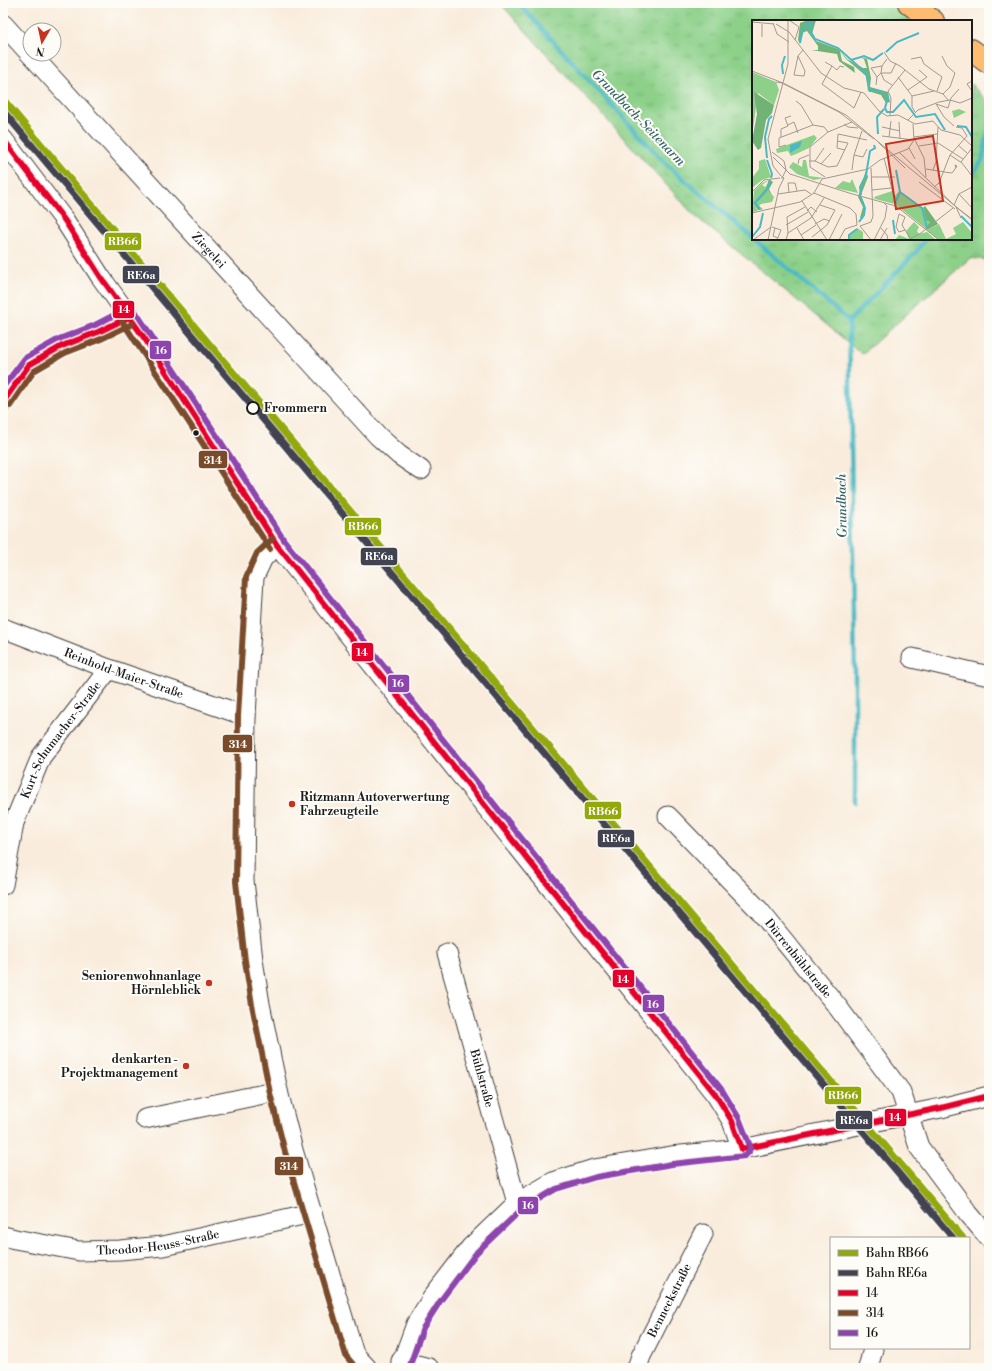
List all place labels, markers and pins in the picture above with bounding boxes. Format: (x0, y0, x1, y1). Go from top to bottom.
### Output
marker: Frommern (246, 401, 260, 415)
place label: Frommern (264, 401, 327, 416)
unlabelled marker (191, 428, 201, 438)
place label: Ritzmann Autoverwertung Fahrzeugteile (300, 790, 451, 819)
marker: Ritzmann Autoverwertung Fahrzeugteile (287, 799, 297, 809)
place label: Seniorenwohnanlage Hörnleblick (82, 969, 202, 998)
marker: Seniorenwohnanlage Hörnleblick (204, 978, 214, 988)
place label: denkarten - Projektmanagement (61, 1052, 179, 1081)
marker: denkarten - Projektmanagement (181, 1061, 191, 1071)

